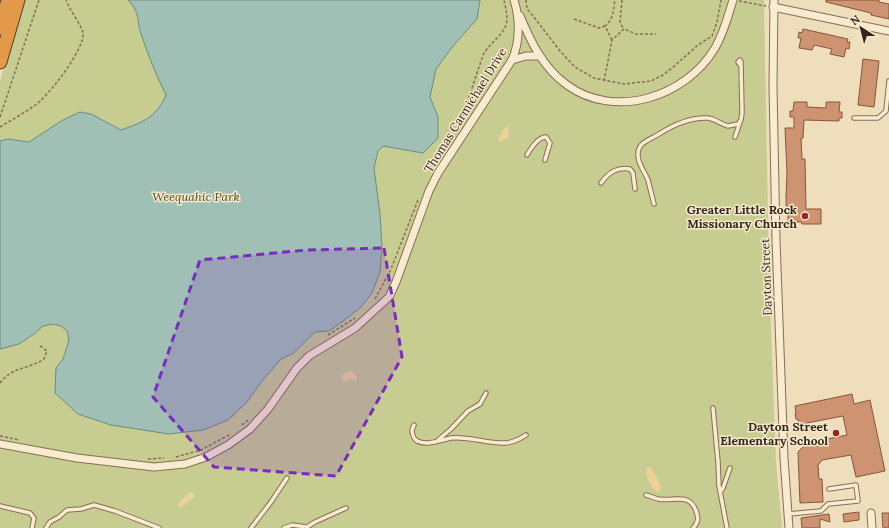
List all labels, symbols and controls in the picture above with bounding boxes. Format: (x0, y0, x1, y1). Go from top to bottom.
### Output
north arrow (841, 8, 881, 48)
text: N (848, 11, 863, 28)
street label: Thomas Carmichael Drive (420, 45, 510, 175)
park label: Weequahic Park (152, 189, 240, 204)
place label: Greater Little Rock Missionary Church (687, 202, 798, 231)
marker: Greater Little Rock Missionary Church (800, 211, 810, 221)
street label: Dayton Street (757, 238, 775, 316)
place label: Dayton Street Elementary School (720, 419, 829, 448)
marker: Dayton Street Elementary School (831, 428, 841, 438)

